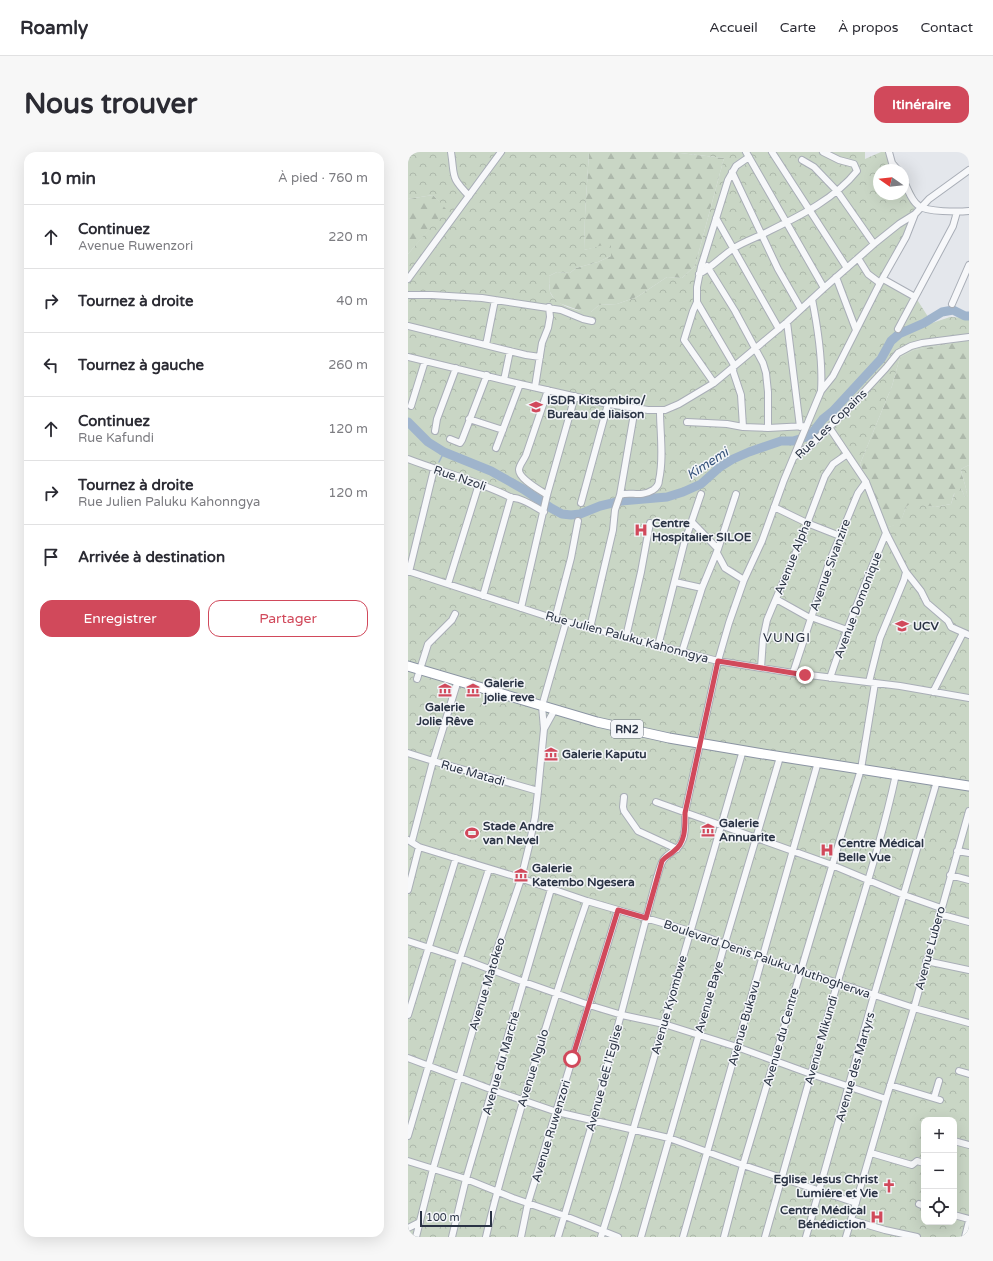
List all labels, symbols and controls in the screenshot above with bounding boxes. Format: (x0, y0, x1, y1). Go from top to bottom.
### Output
text: Roamly (20, 17, 88, 39)
text: Accueil (709, 19, 758, 36)
text: Carte (780, 19, 816, 36)
text: À propos (838, 19, 899, 36)
text: Contact (921, 19, 973, 36)
button: Itinéraire (874, 86, 969, 123)
text: Nous trouver (24, 87, 197, 121)
north arrow (873, 164, 909, 200)
text: 10 min (40, 168, 96, 189)
text: À pied · 760 m (278, 170, 368, 186)
text: Continuez (78, 220, 150, 238)
icon: ahead (40, 226, 62, 248)
text: 220 m (328, 229, 368, 245)
text: Avenue Ruwenzori (78, 238, 193, 254)
icon: right (40, 290, 62, 312)
text: Tournez à droite (78, 292, 193, 310)
text: 40 m (336, 293, 368, 309)
icon: left (40, 354, 62, 376)
text: Tournez à gauche (78, 356, 204, 374)
text: 260 m (328, 357, 368, 373)
street label: Rue Les Copains (792, 386, 870, 462)
place label: ISDR Kitsombiro/ Bureau de liaison (547, 393, 646, 421)
school or university icon: ISDR Kitsombiro/ Bureau de liaison (528, 399, 544, 415)
text: Continuez (78, 412, 150, 430)
icon: ahead (40, 418, 62, 440)
text: 120 m (328, 421, 368, 437)
text: Rue Kafundi (78, 430, 154, 446)
water label: Kimemi (684, 444, 733, 483)
street label: Rue Nzoli (432, 462, 488, 494)
text: Tournez à droite (78, 476, 193, 494)
icon: right (40, 482, 62, 504)
text: 120 m (328, 485, 368, 501)
text: Rue Julien Paluku Kahonngya (78, 494, 260, 510)
place label: Centre Hospitalier SILOE (652, 516, 752, 545)
street label: Avenue Alpha (772, 517, 814, 597)
street label: Avenue Sivanzire (807, 517, 853, 613)
hospital icon: Centre Hospitalier SILOE (633, 522, 649, 538)
icon: arrive (40, 546, 62, 568)
text: Arrivée à destination (78, 548, 225, 566)
street label: Avenue Domonique (831, 550, 885, 660)
button: Enregistrer (40, 600, 200, 637)
button: Partager (208, 600, 368, 637)
street label: Rue Julien Paluku Kahonngya (544, 608, 710, 666)
school or university icon: UCV (894, 618, 910, 634)
place label: UCV (913, 619, 939, 633)
district label: VUNGI (763, 630, 811, 646)
route end (796, 666, 814, 684)
place label: Galerie jolie reve (483, 676, 535, 705)
museum icon: Galerie Jolie Rêve (437, 682, 453, 698)
museum icon: Galerie jolie reve (465, 682, 481, 698)
place label: Galerie Jolie Rêve (415, 700, 474, 728)
road number: RN2 (611, 720, 643, 738)
museum icon: Galerie Kaputu (543, 746, 559, 762)
place label: Galerie Kaputu (562, 747, 647, 762)
street label: Rue Matadi (439, 757, 507, 789)
place label: Galerie Annuarite (719, 816, 776, 844)
place label: Stade Andre van Nevel (483, 819, 554, 847)
museum icon: Galerie Annuarite (700, 822, 716, 838)
sports icon: Stade Andre van Nevel (464, 825, 480, 841)
place label: Centre Médical Belle Vue (838, 836, 924, 864)
hospital icon: Centre Médical Belle Vue (819, 842, 835, 858)
place label: Galerie Katembo Ngesera (532, 861, 635, 890)
museum icon: Galerie Katembo Ngesera (513, 867, 529, 883)
street label: Avenue Lubero (912, 904, 948, 992)
street label: Boulevard Denis Paluku Muthogherwa (662, 917, 872, 1001)
street label: Avenue Matokeo (466, 936, 508, 1032)
street label: Avenue Kyombwe (648, 954, 690, 1056)
street label: Avenue Baye (692, 959, 726, 1035)
street label: Avenue Bukavu (725, 979, 763, 1067)
street label: Avenue du Centre (760, 986, 802, 1088)
street label: Avenue Mikundi (802, 994, 840, 1086)
street label: Avenue du Marché (479, 1009, 523, 1117)
street label: Avenue des Martyrs (833, 1010, 877, 1124)
street label: Avenue deE l'Eglise (583, 1023, 625, 1133)
street label: Avenue Ngulo (515, 1027, 551, 1109)
route start (563, 1050, 581, 1068)
street label: Avenue Ruwenzori (529, 1078, 573, 1184)
map controls (921, 1117, 957, 1225)
button: + (921, 1117, 957, 1153)
button: − (921, 1153, 957, 1189)
place label: Eglise Jesus Christ Lumiére et Vie (773, 1172, 878, 1200)
church icon: Eglise Jesus Christ Lumiére et Vie (881, 1178, 897, 1194)
button: locate (921, 1189, 957, 1225)
place label: Centre Médical Bénédiction (780, 1203, 866, 1231)
scale bar (420, 1209, 492, 1228)
hospital icon: Centre Médical Bénédiction (869, 1209, 885, 1225)
text: 100 m (426, 1211, 460, 1224)

